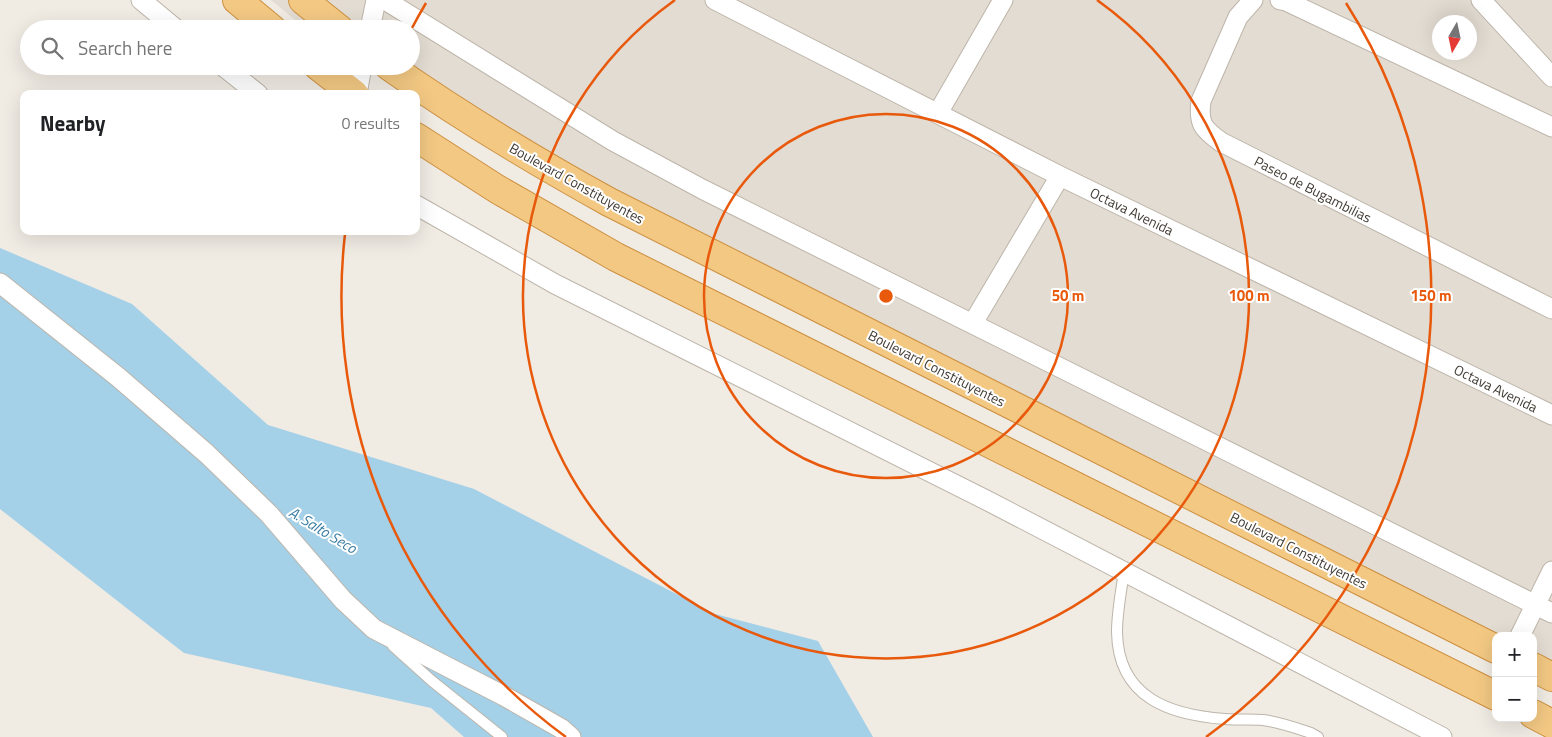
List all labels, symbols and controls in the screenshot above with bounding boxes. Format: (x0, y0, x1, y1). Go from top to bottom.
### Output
north arrow (1432, 15, 1477, 60)
search box (20, 20, 420, 75)
text: Search here (78, 33, 172, 62)
icon: search (38, 34, 66, 62)
text: Nearby (40, 107, 105, 139)
text: 0 results (341, 111, 400, 135)
street label: Boulevard Constituyentes (506, 137, 648, 229)
street label: Paseo de Bugambilias (1251, 150, 1375, 228)
street label: Octava Avenida (1087, 182, 1177, 240)
text: 50 m (1052, 284, 1084, 307)
text: 100 m (1228, 284, 1270, 307)
text: 150 m (1410, 284, 1452, 307)
centre of rings (877, 287, 895, 305)
street label: Boulevard Constituyentes (865, 324, 1009, 412)
street label: Octava Avenida (1451, 359, 1541, 417)
water label: A. Salto Seco (285, 501, 362, 560)
street label: Boulevard Constituyentes (1227, 506, 1371, 594)
map controls (1492, 632, 1537, 722)
button: + (1492, 632, 1537, 677)
button: − (1492, 677, 1537, 722)

